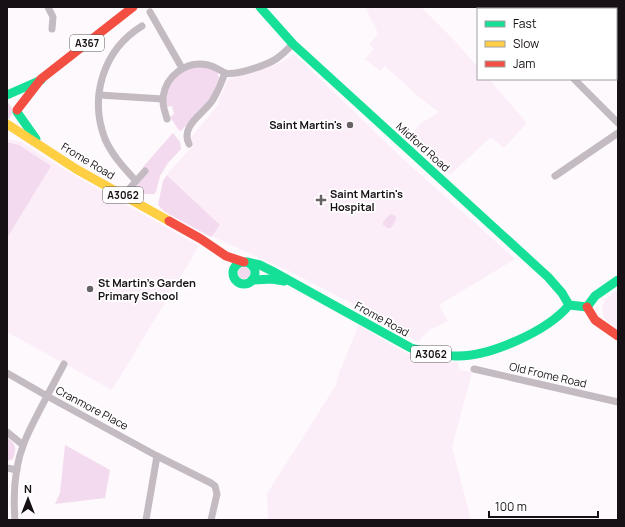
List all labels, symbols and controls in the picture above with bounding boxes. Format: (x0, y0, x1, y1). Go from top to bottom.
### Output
legend (477, 8, 617, 80)
text: Fast (513, 15, 537, 32)
road number: A367 (70, 35, 104, 51)
text: Slow (513, 35, 539, 52)
text: Jam (513, 55, 535, 72)
place label: Saint Martin's (269, 117, 342, 132)
street label: Midford Road (393, 119, 453, 175)
marker: Saint Martin's (345, 120, 355, 130)
street label: Frome Road (59, 139, 118, 182)
place label: Saint Martin's Hospital (330, 186, 403, 214)
road number: A3062 (103, 187, 143, 203)
marker: Saint Martin's Hospital (315, 194, 327, 206)
place label: St Martin's Garden Primary School (98, 275, 196, 303)
marker: St Martin's Garden Primary School (85, 284, 95, 294)
street label: Frome Road (352, 297, 412, 340)
road number: A3062 (411, 346, 451, 362)
street label: Old Frome Road (508, 358, 588, 391)
street label: Cranmore Place (53, 382, 132, 433)
north arrow (8, 479, 48, 519)
text: N (24, 481, 32, 496)
scale bar (489, 493, 598, 519)
text: 100 m (495, 498, 527, 515)

